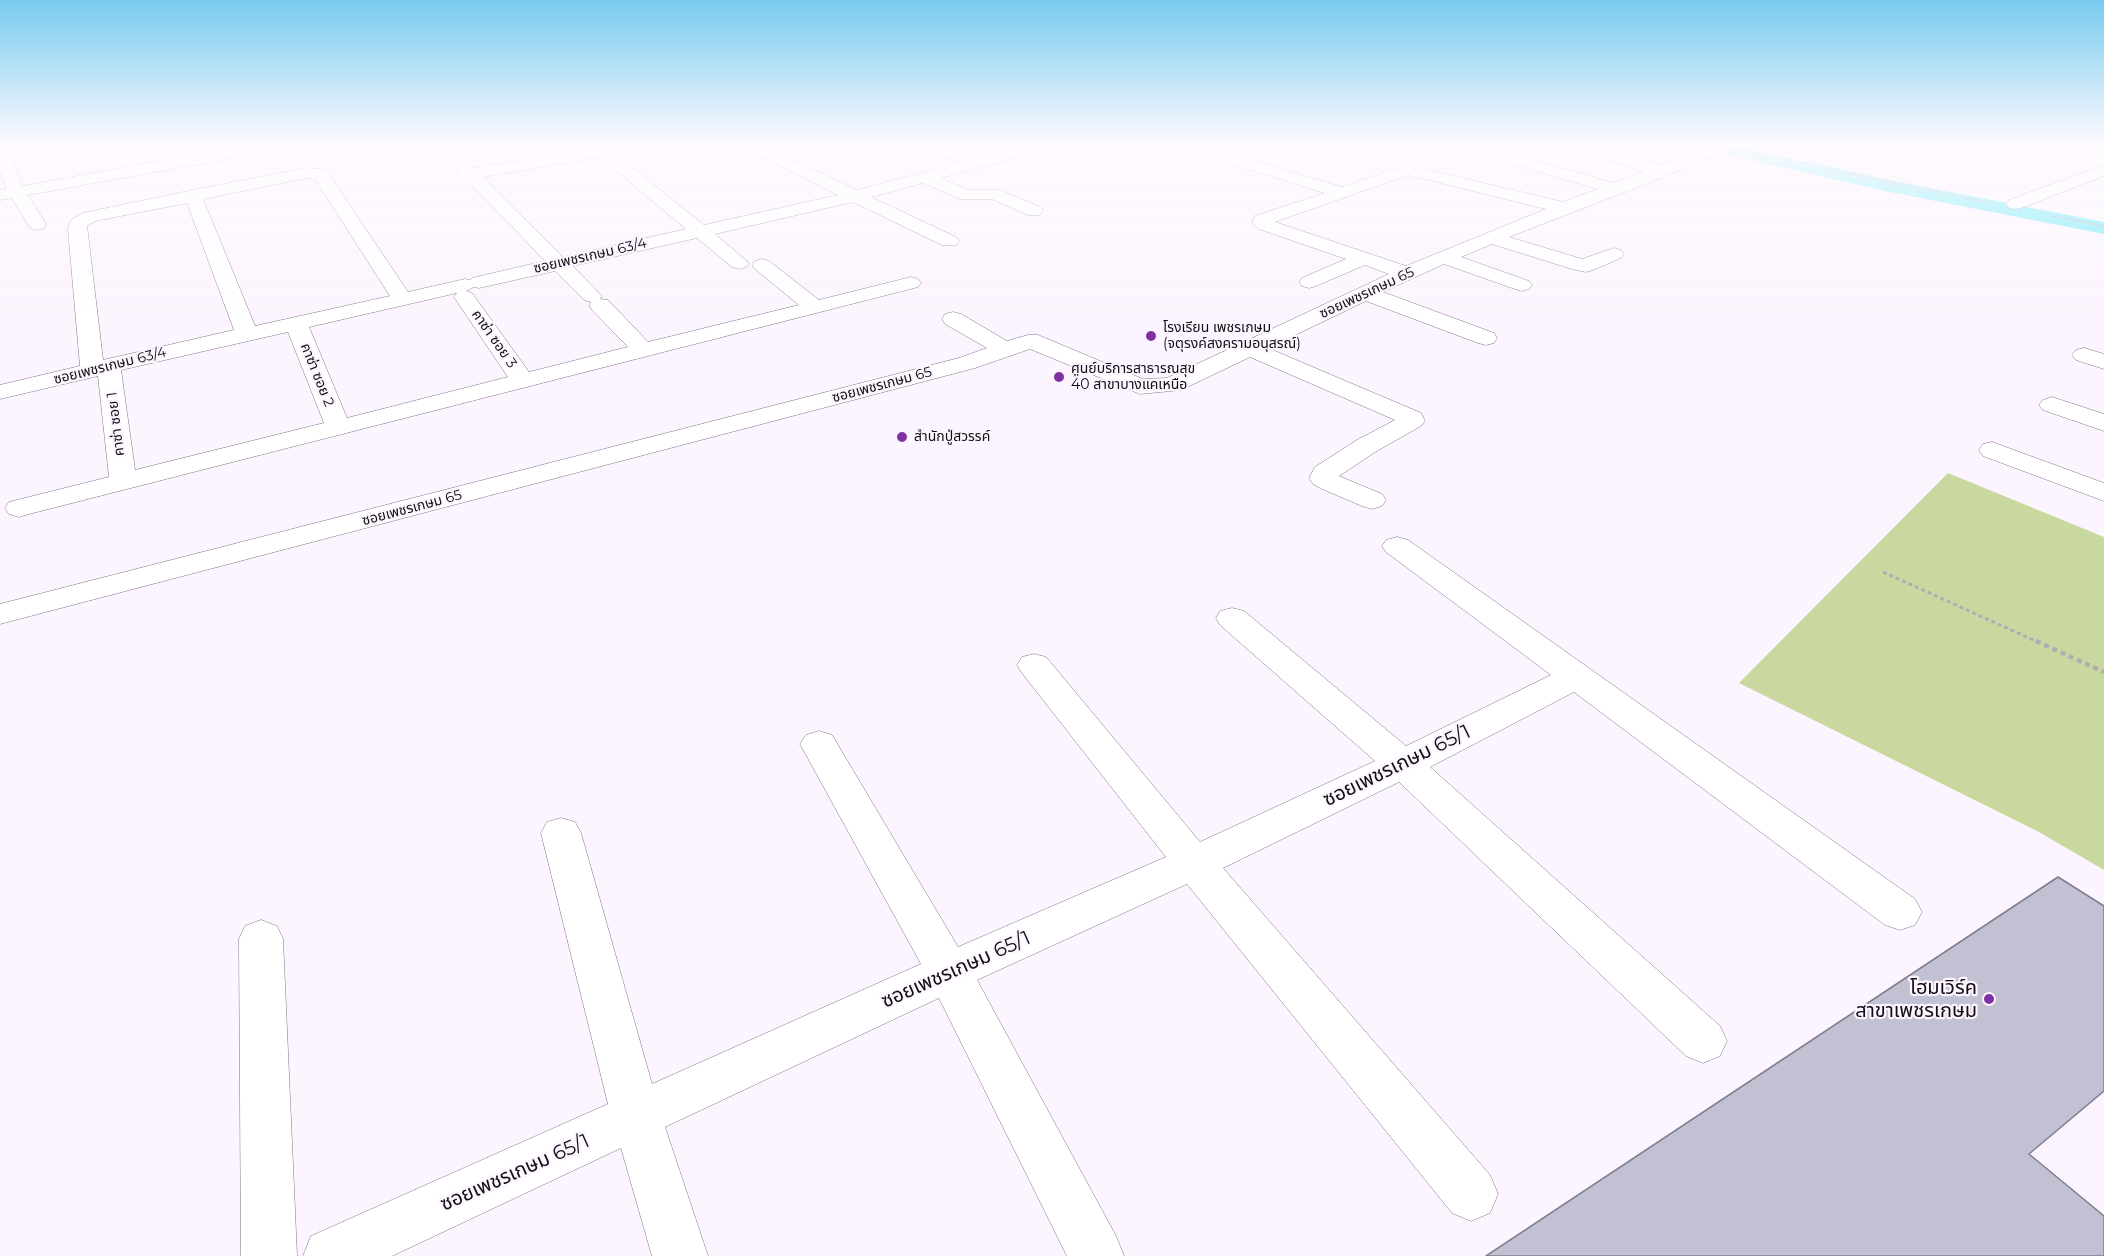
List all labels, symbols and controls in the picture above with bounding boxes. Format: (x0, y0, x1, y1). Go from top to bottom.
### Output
street label: ซอยเพชรเกษม 63/4 (532, 235, 648, 277)
street label: ซอยเพชรเกษม 65 (1317, 264, 1417, 322)
street label: คาซ่า ซอย 3 (468, 307, 520, 371)
place label: โรงเรียน เพชรเกษม (จตุรงค์สงครามอนุสรณ์) (1163, 320, 1301, 352)
marker: โรงเรียน เพชรเกษม (จตุรงค์สงครามอนุสรณ์) (1144, 329, 1158, 343)
street label: คาซ่า ซอย 2 (297, 341, 337, 409)
street label: ซอยเพชรเกษม 63/4 (52, 344, 168, 388)
place label: ศูนย์บริการสาธารณสุข 40 สาขาบางแคเหนือ (1071, 361, 1195, 394)
street label: ซอยเพชรเกษม 65 (830, 364, 934, 406)
marker: ศูนย์บริการสาธารณสุข 40 สาขาบางแคเหนือ (1052, 370, 1066, 384)
street label: คาซ่า ซอย 1 (104, 391, 128, 457)
place label: สำนักปู่สวรรค์ (914, 429, 990, 445)
marker: สำนักปู่สวรรค์ (895, 430, 909, 444)
street label: ซอยเพชรเกษม 65 (360, 487, 464, 529)
street label: ซอยเพชรเกษม 65/1 (1319, 720, 1475, 812)
street label: ซอยเพชรเกษม 65/1 (878, 926, 1034, 1014)
place label: โฮมเวิร์ค สาขาเพชรเกษม (1855, 976, 1977, 1023)
marker: โฮมเวิร์ค สาขาเพชรเกษม (1982, 992, 1996, 1006)
street label: ซอยเพชรเกษม 65/1 (437, 1129, 593, 1217)

